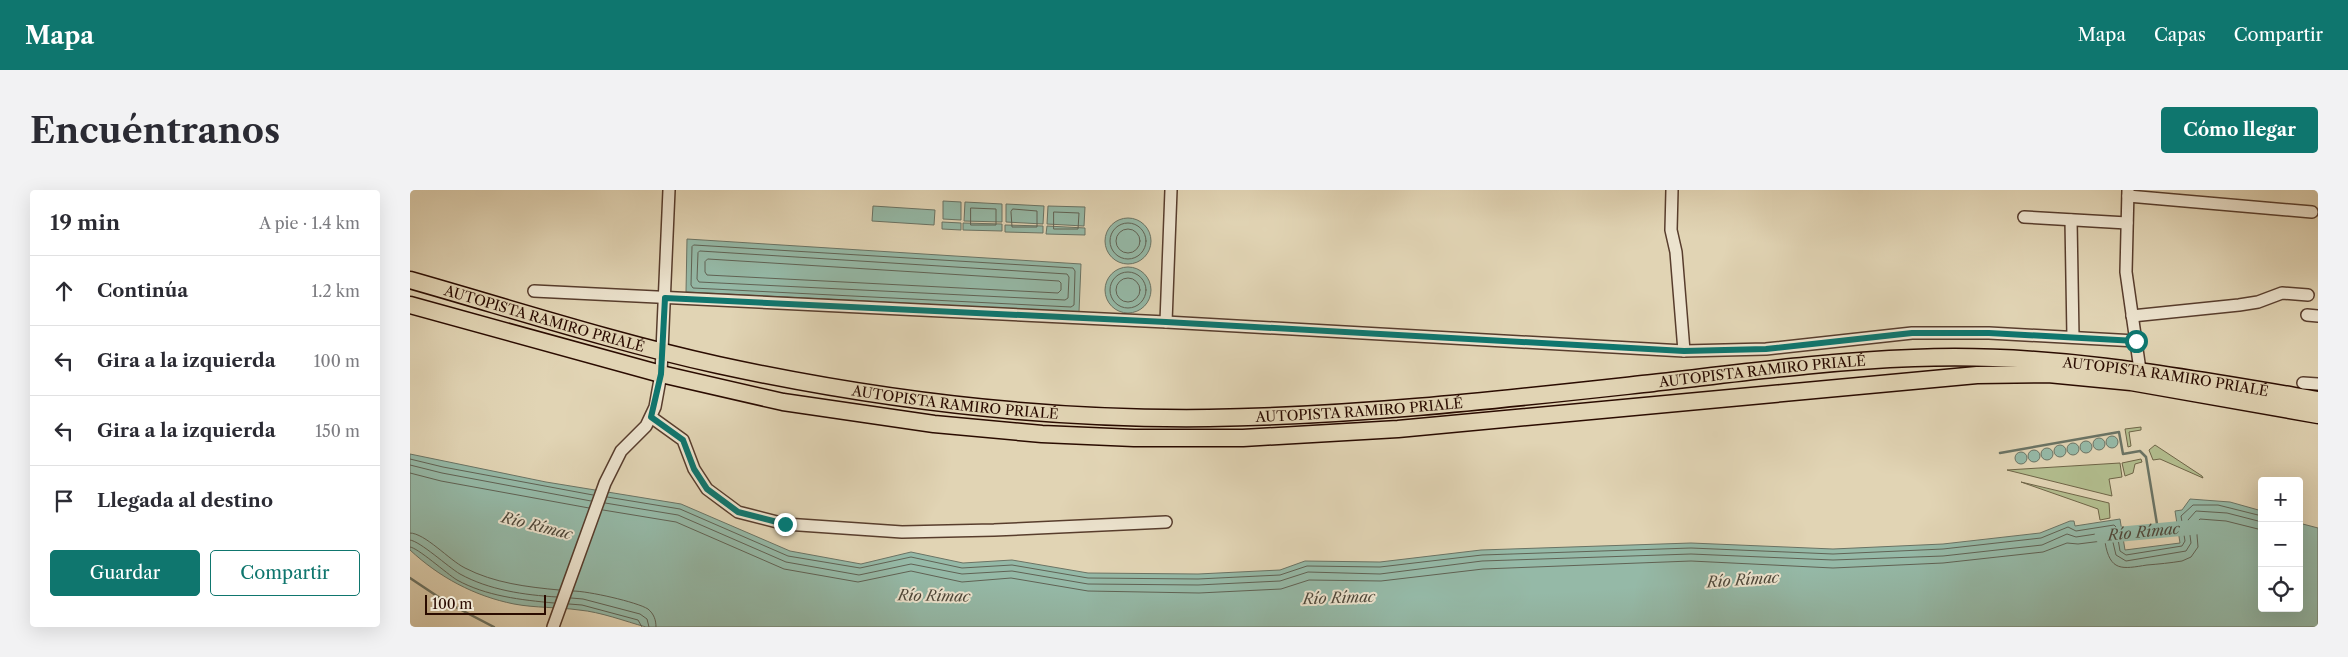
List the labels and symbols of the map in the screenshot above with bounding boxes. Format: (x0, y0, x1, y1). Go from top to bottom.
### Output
street label: AUTOPISTA RAMIRO PRIALÉ (441, 281, 647, 356)
route start (2125, 330, 2148, 353)
street label: AUTOPISTA RAMIRO PRIALÉ (1657, 352, 1866, 391)
street label: AUTOPISTA RAMIRO PRIALÉ (2061, 353, 2270, 400)
street label: AUTOPISTA RAMIRO PRIALÉ (850, 381, 1059, 423)
street label: AUTOPISTA RAMIRO PRIALÉ (1254, 394, 1464, 426)
water label: Río Rímac (499, 507, 575, 544)
route end (774, 513, 797, 536)
water label: Río Rímac (2106, 519, 2181, 544)
water label: Río Rímac (1705, 567, 1780, 592)
water label: Río Rímac (897, 585, 971, 606)
water label: Río Rímac (1302, 587, 1376, 608)
scale bar (425, 592, 546, 615)

